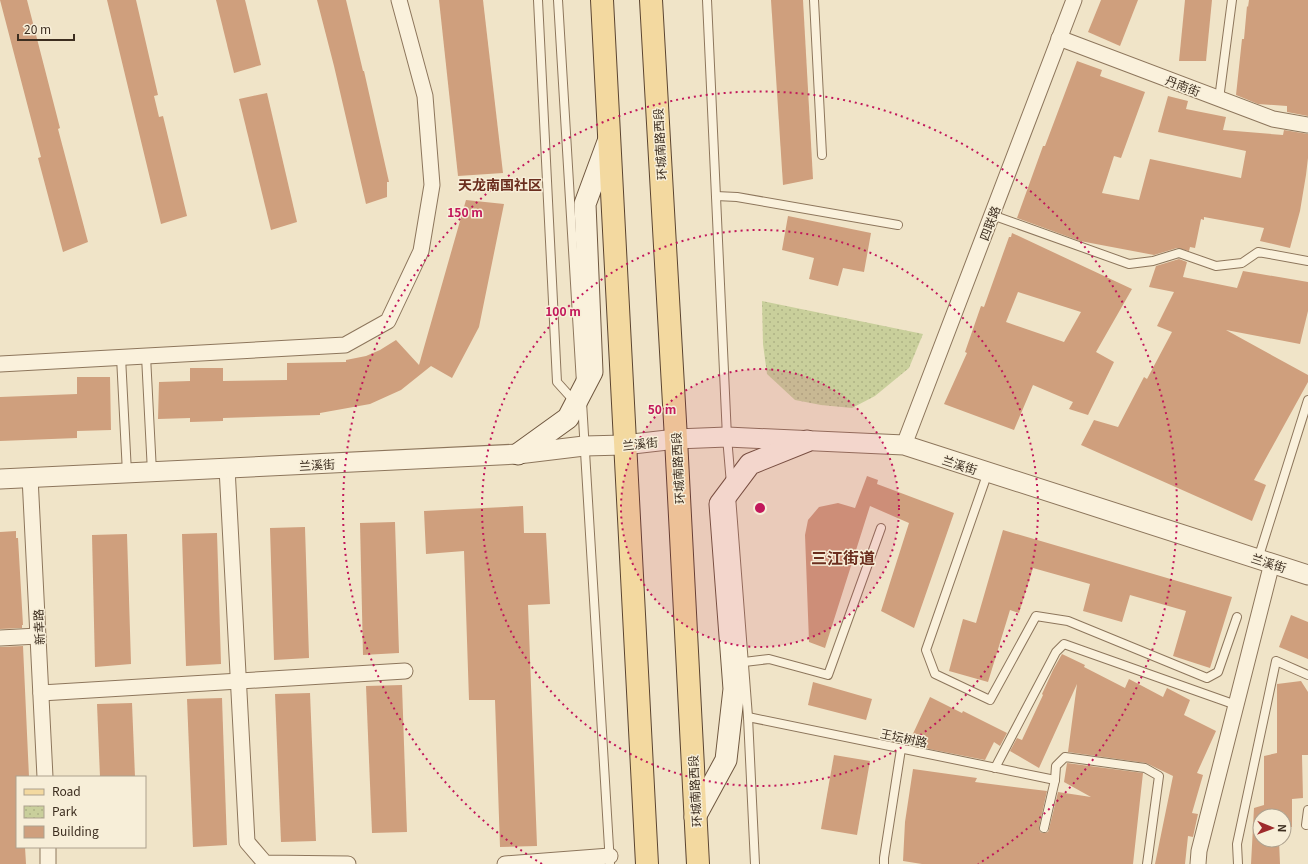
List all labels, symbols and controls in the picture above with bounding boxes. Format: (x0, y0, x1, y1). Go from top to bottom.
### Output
scale bar (18, 16, 74, 42)
text: 20 m (24, 20, 51, 37)
street label: 丹南街 (1163, 71, 1203, 99)
street label: 环城南路西段 (649, 108, 669, 180)
district label: 天龙南国社区 (458, 174, 542, 194)
text: 150 m (447, 203, 483, 220)
street label: 四联路 (975, 203, 1003, 243)
text: 100 m (545, 302, 581, 319)
text: 50 m (648, 400, 676, 417)
street label: 环城南路西段 (667, 432, 687, 504)
street label: 兰溪街 (621, 433, 659, 453)
street label: 兰溪街 (940, 450, 980, 478)
street label: 兰溪街 (299, 455, 335, 473)
centre of rings (753, 501, 767, 515)
district label: 三江街道 (811, 545, 875, 569)
street label: 兰溪街 (1249, 548, 1289, 576)
street label: 新幸路 (29, 609, 47, 645)
street label: 王坛树路 (879, 724, 929, 750)
street label: 环城南路西段 (684, 755, 704, 827)
legend (16, 776, 146, 848)
text: Road (52, 782, 81, 799)
text: Park (52, 802, 77, 819)
north arrow (1252, 808, 1292, 848)
text: Building (52, 822, 99, 839)
text: N (1275, 824, 1291, 832)

